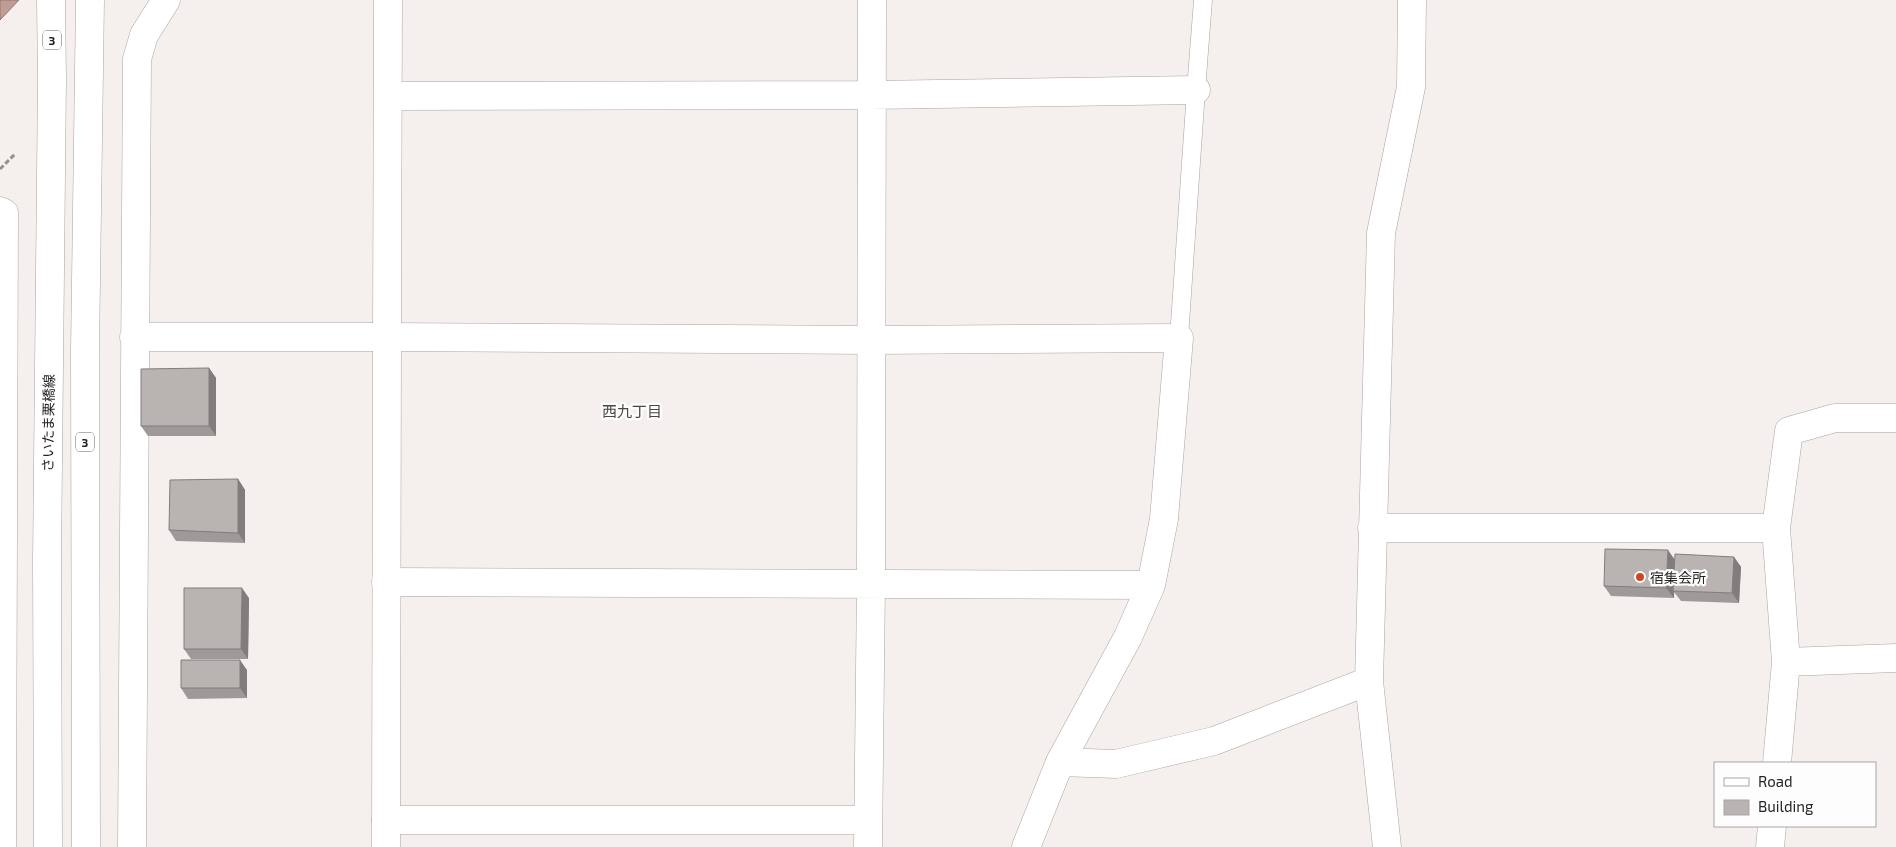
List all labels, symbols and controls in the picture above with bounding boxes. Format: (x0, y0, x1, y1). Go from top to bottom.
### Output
road number: 3 (43, 30, 61, 50)
street label: さいたま栗橋線 (39, 374, 57, 472)
district label: 西九丁目 (602, 402, 662, 420)
road number: 3 (76, 432, 94, 452)
place label: 宿集会所 (1650, 569, 1706, 586)
marker: 宿集会所 (1634, 571, 1646, 583)
legend (1714, 762, 1876, 827)
text: Road (1758, 772, 1793, 790)
text: Building (1758, 797, 1814, 815)

